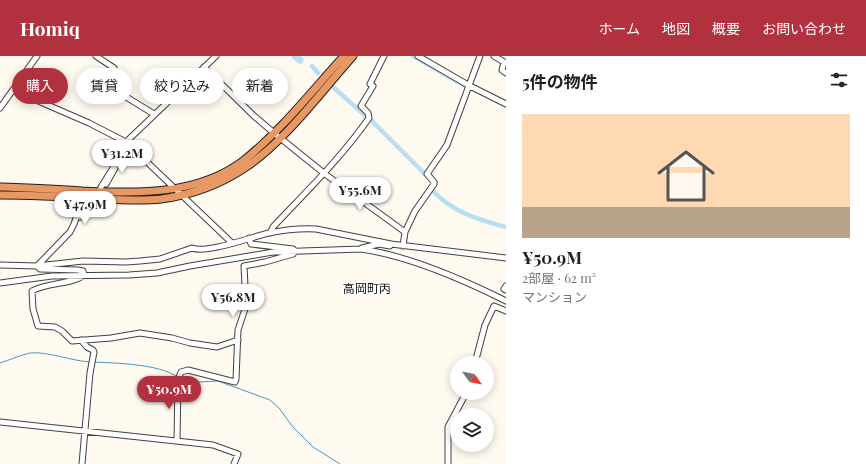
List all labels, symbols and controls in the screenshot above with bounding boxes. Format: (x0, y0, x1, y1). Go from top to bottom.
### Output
text: Homiq (20, 15, 80, 41)
text: ホーム (598, 19, 640, 38)
text: 地図 (662, 19, 690, 38)
text: 概要 (712, 19, 740, 38)
text: お問い合わせ (762, 19, 846, 38)
chip: 購入 (12, 68, 68, 104)
chip: 賃貸 (76, 68, 132, 104)
chip: 絞り込み (140, 68, 224, 104)
chip: 新着 (232, 68, 288, 104)
icon: filters (828, 69, 850, 91)
text: 5件の物件 (522, 70, 598, 92)
pin: ¥31.2M (89, 140, 155, 174)
icon: home (650, 140, 722, 212)
text: ¥31.2M (101, 144, 143, 161)
pin: ¥55.6M (327, 177, 393, 211)
text: ¥55.6M (338, 181, 382, 198)
pin: ¥47.9M (52, 191, 118, 225)
text: ¥47.9M (63, 195, 107, 212)
text: ¥50.9M (522, 246, 582, 268)
text: 2部屋 · 62 m² (522, 269, 596, 286)
district label: 高岡町丙 (343, 280, 391, 296)
pin: ¥56.8M (200, 284, 266, 318)
text: ¥56.8M (211, 288, 255, 305)
text: マンション (522, 288, 587, 305)
north arrow (450, 356, 494, 400)
map controls (450, 356, 494, 452)
pin: ¥50.9M (136, 376, 202, 410)
text: ¥50.9M (146, 380, 192, 397)
button: layers (450, 408, 494, 452)

